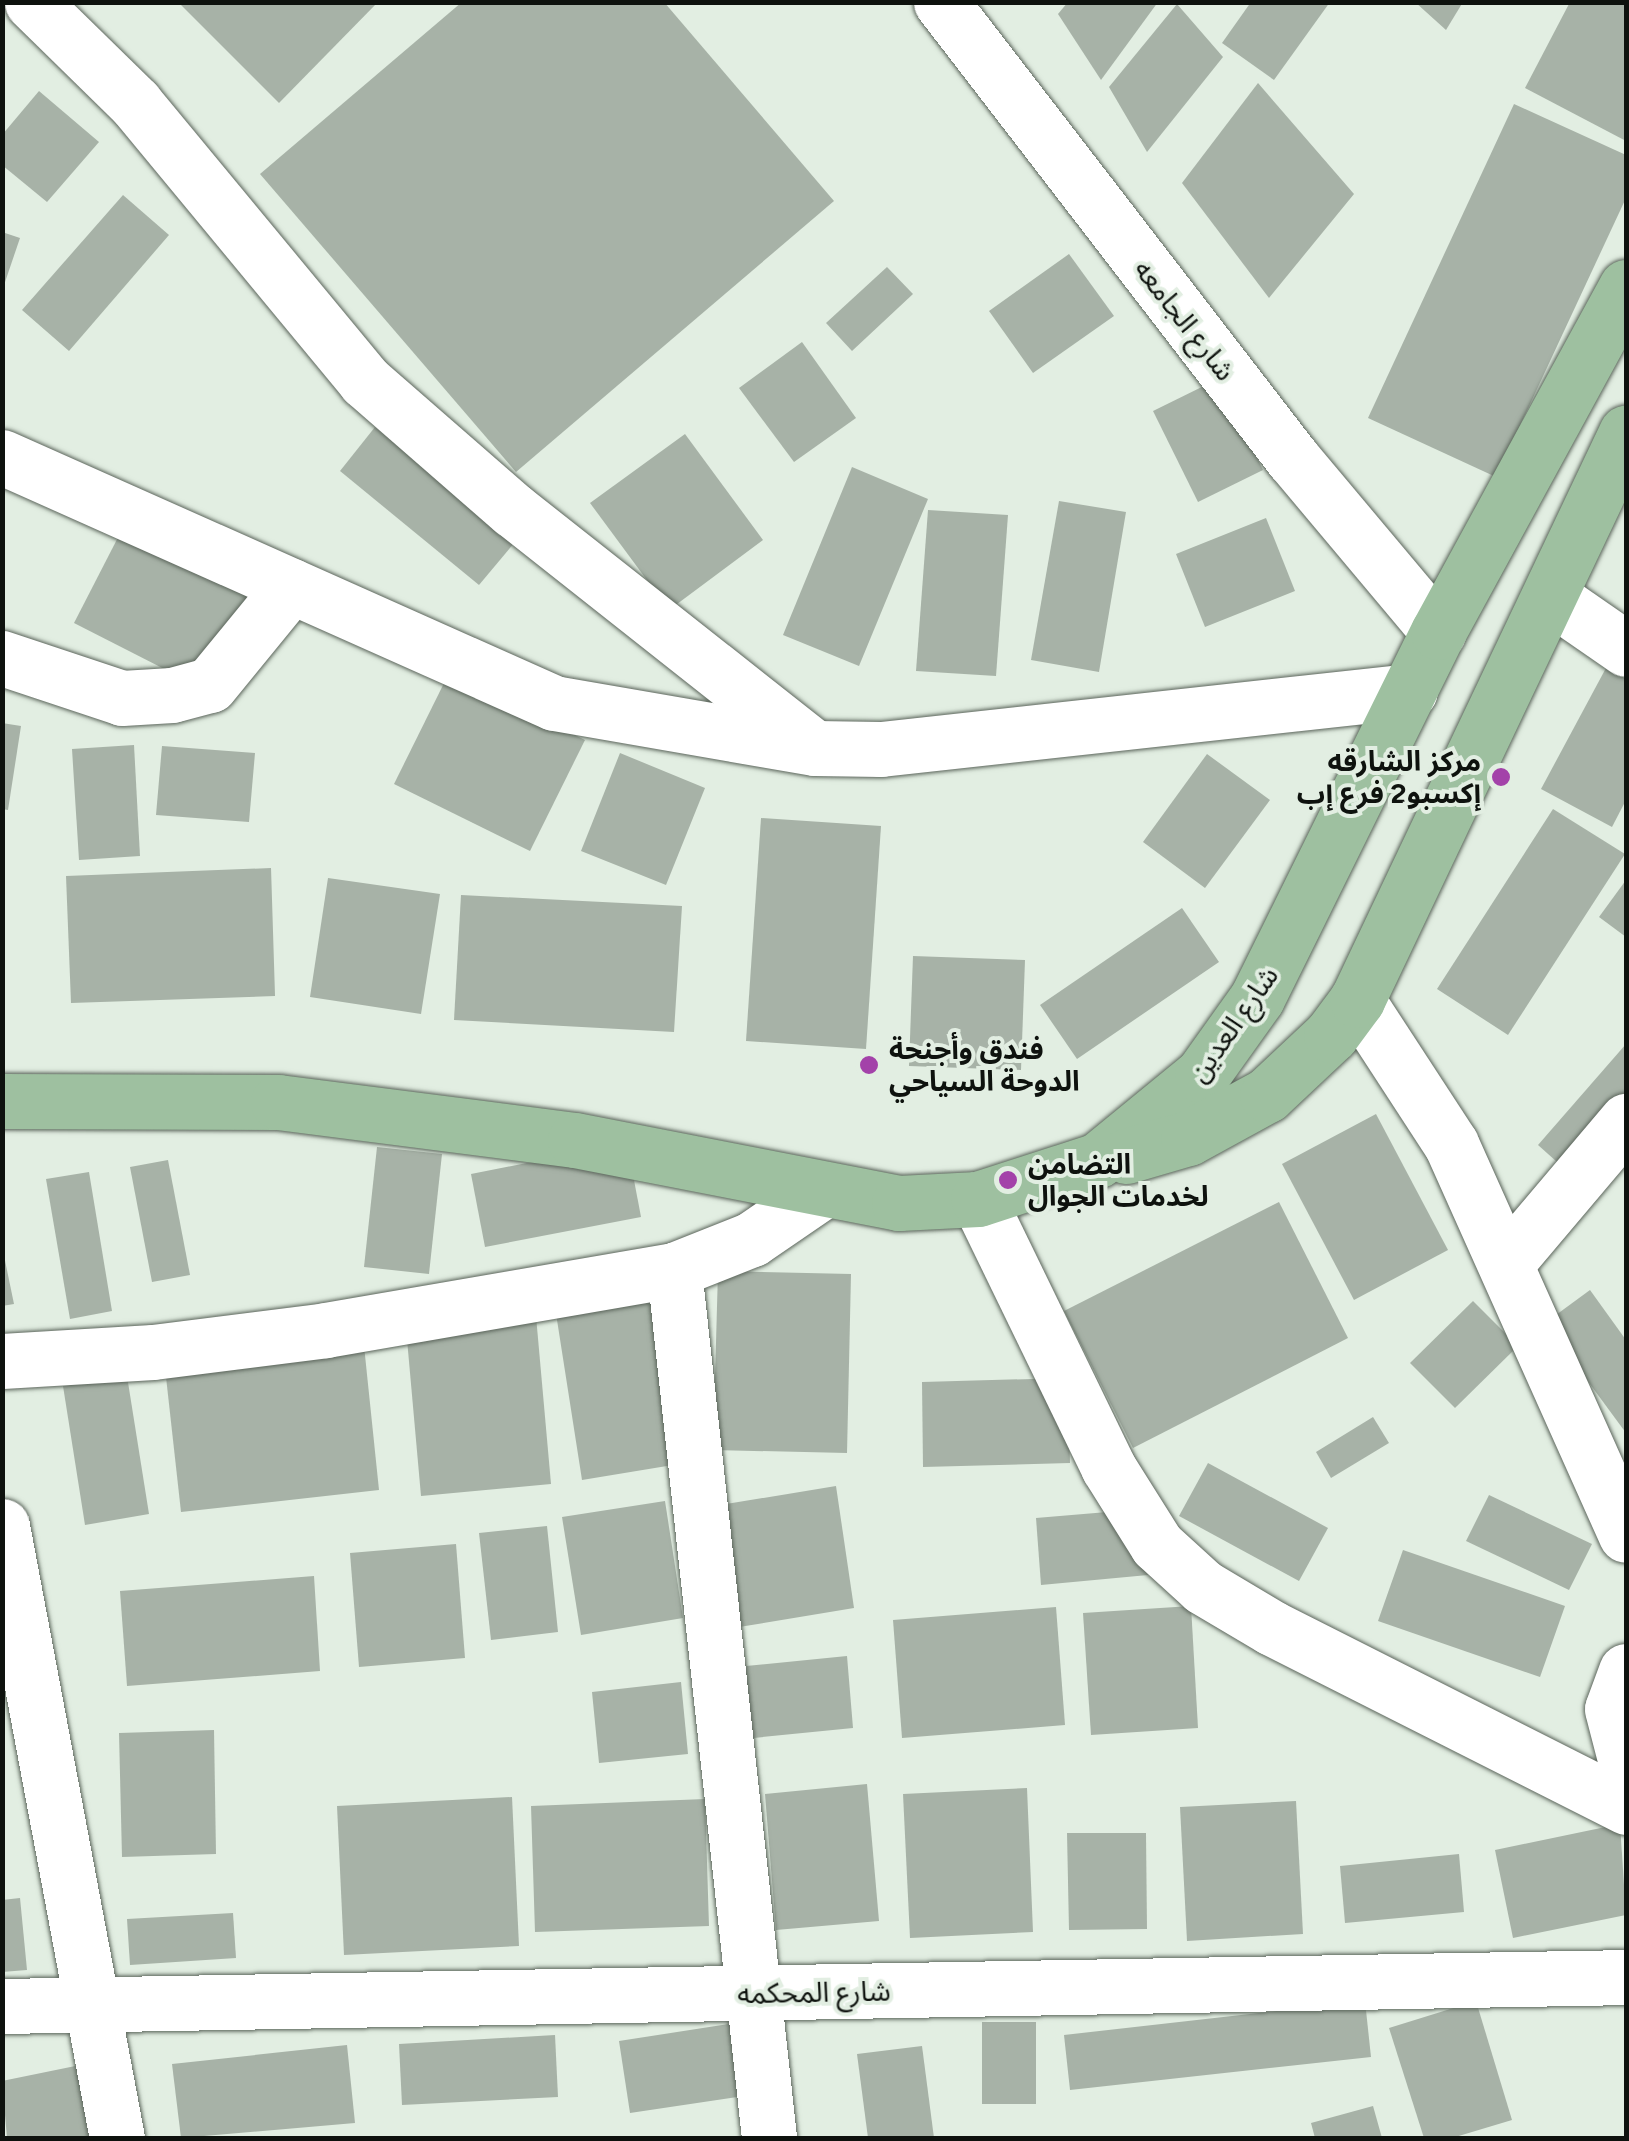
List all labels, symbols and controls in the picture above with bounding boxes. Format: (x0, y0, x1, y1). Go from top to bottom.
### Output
street label: شارع الجامعه (1127, 253, 1243, 387)
place label: مركز الشارقه إكسبو2 فرع إب (1297, 744, 1481, 810)
marker: مركز الشارقه إكسبو2 فرع إب (1490, 766, 1512, 788)
street label: شارع العدين (1181, 960, 1285, 1088)
place label: فندق وأجنحة الدوحة السياحي (889, 1032, 1080, 1098)
marker: فندق وأجنحة الدوحة السياحي (858, 1054, 880, 1076)
place label: التضامن لخدمات الجوال (1028, 1147, 1208, 1213)
marker: التضامن لخدمات الجوال (997, 1169, 1019, 1191)
street label: شارع المحكمه (737, 1974, 891, 2010)

